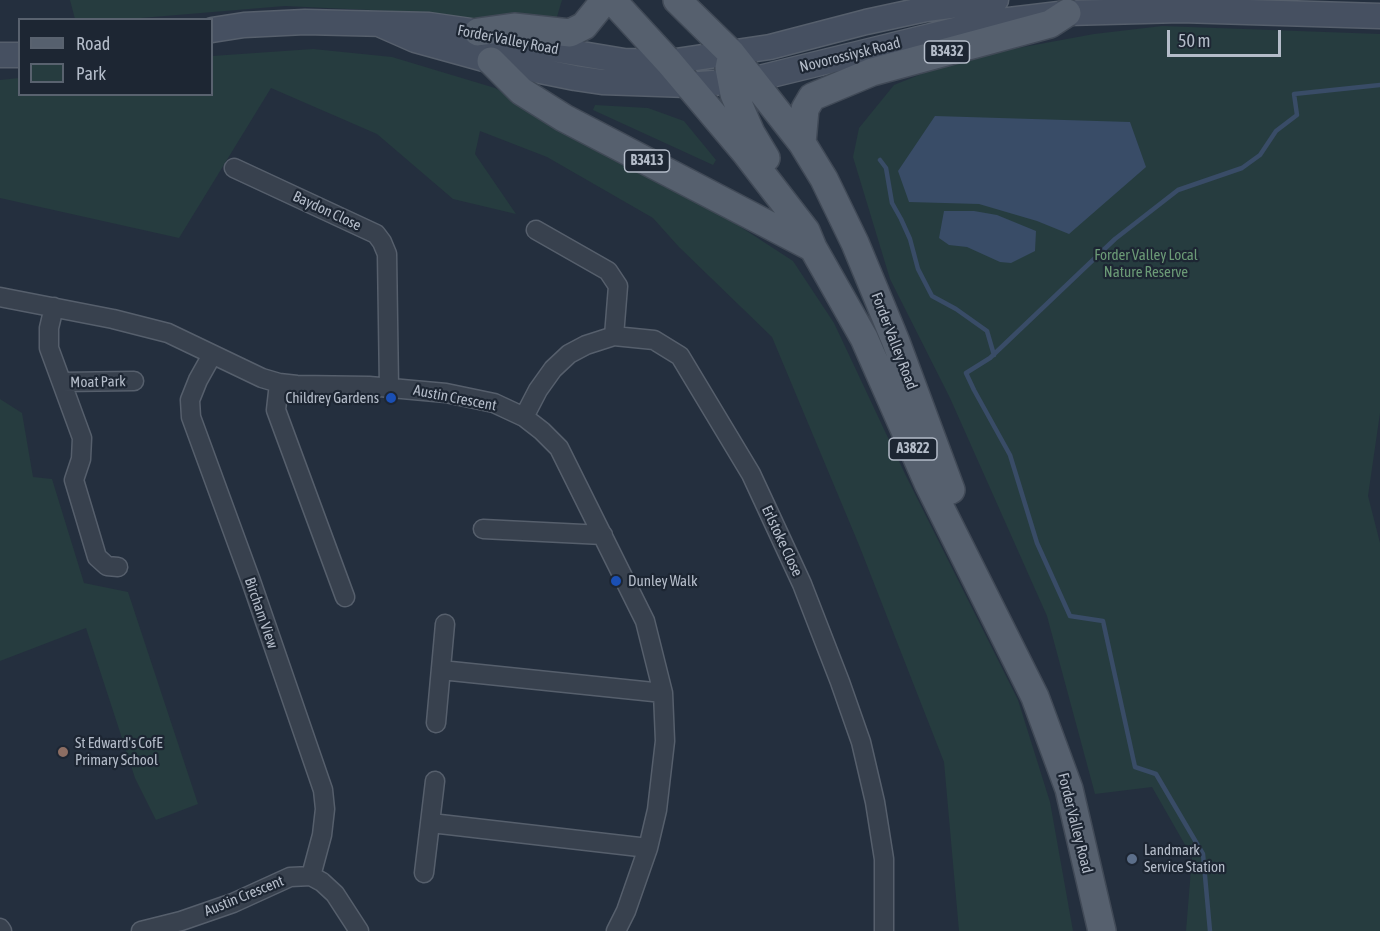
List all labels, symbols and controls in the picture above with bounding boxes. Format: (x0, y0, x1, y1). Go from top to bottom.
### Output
legend (18, 18, 213, 96)
scale bar (1170, 18, 1284, 56)
street label: Forder Valley Road (456, 21, 560, 59)
text: 50 m (1178, 30, 1210, 51)
text: Road (76, 33, 110, 54)
street label: Novorossiysk Road (798, 34, 902, 76)
road number: B3432 (924, 41, 970, 63)
text: Park (76, 63, 106, 84)
road number: B3413 (624, 150, 670, 172)
street label: Baydon Close (290, 187, 364, 235)
park label: Forder Valley Local Nature Reserve (1094, 246, 1198, 281)
street label: Forder Valley Road (867, 290, 921, 392)
street label: Moat Park (70, 373, 126, 391)
street label: Austin Crescent (412, 381, 498, 415)
place label: Childrey Gardens (285, 389, 379, 407)
marker: Childrey Gardens (384, 391, 398, 405)
road number: A3822 (889, 438, 937, 460)
street label: Erlstoke Close (758, 503, 806, 579)
place label: Dunley Walk (628, 572, 698, 590)
marker: Dunley Walk (609, 574, 623, 588)
street label: Bircham View (240, 575, 282, 651)
place label: St Edward's CofE Primary School (75, 734, 163, 769)
marker: St Edward's CofE Primary School (56, 745, 70, 759)
street label: Forder Valley Road (1054, 771, 1096, 875)
place label: Landmark Service Station (1144, 841, 1225, 876)
marker: Landmark Service Station (1125, 852, 1139, 866)
street label: Austin Crescent (202, 872, 286, 920)

